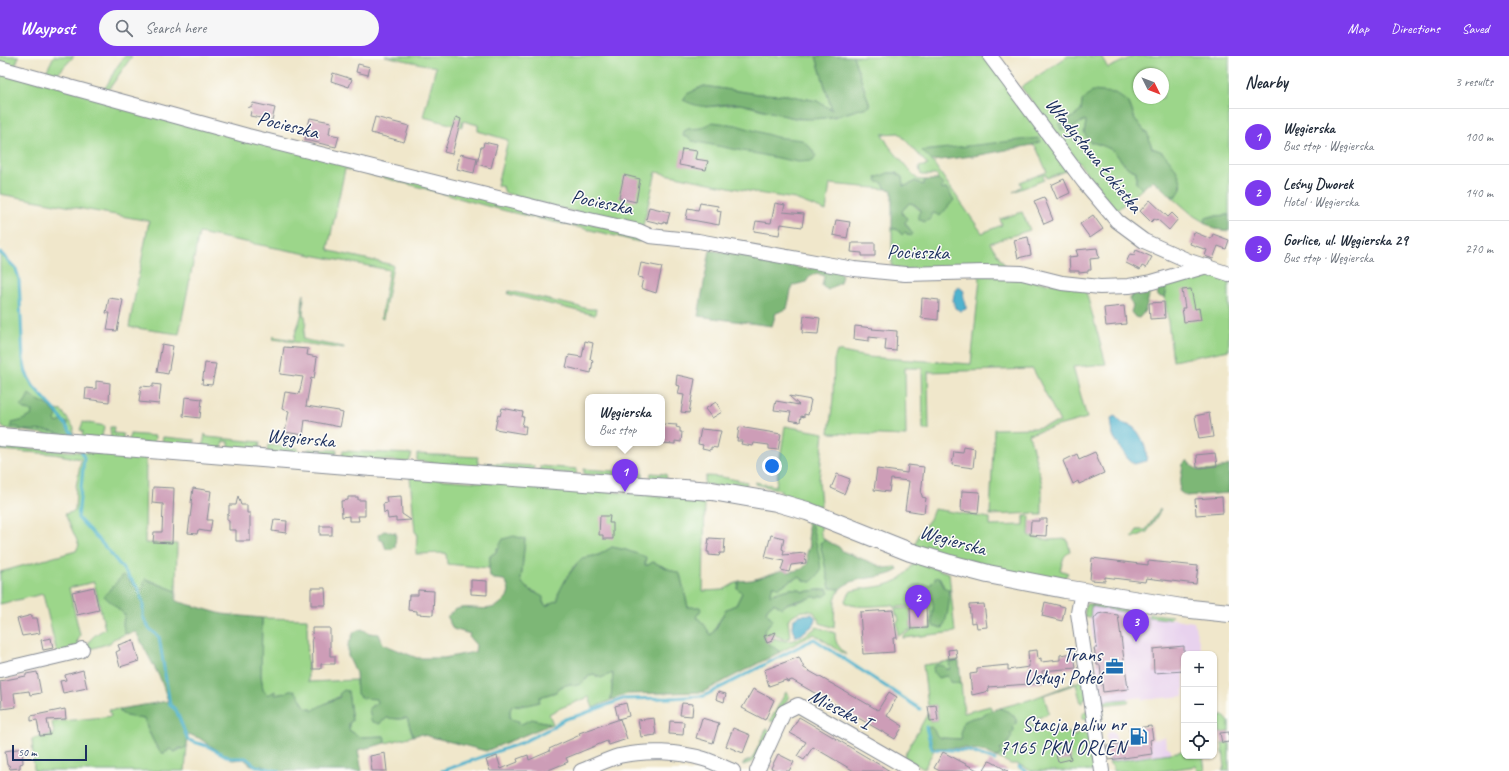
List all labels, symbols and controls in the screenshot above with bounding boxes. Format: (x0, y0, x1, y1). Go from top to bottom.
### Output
search box (99, 10, 379, 46)
text: Waypost (20, 16, 75, 40)
icon: search (113, 17, 135, 39)
text: Search here (145, 19, 206, 38)
text: Map (1348, 20, 1369, 37)
text: Directions (1391, 20, 1440, 37)
text: Saved (1462, 20, 1489, 37)
north arrow (1133, 68, 1169, 104)
text: Nearby (1245, 72, 1288, 93)
text: 3 results (1455, 74, 1493, 90)
street label: Władysława Łokietka (1040, 92, 1149, 219)
street label: Pocieszka (255, 105, 322, 145)
text: Węgierska (1283, 119, 1335, 138)
text: 1 (1255, 129, 1261, 145)
text: 100 m (1465, 129, 1493, 145)
text: Bus stop · Węgierska (1283, 138, 1373, 154)
text: Leśny Dworek (1283, 175, 1353, 194)
street label: Pocieszka (569, 183, 636, 221)
text: 2 (1255, 185, 1261, 201)
text: 140 m (1465, 185, 1493, 201)
text: Hotel · Węgierska (1283, 194, 1359, 210)
text: Gorlice, ul. Węgierska 29 (1283, 231, 1408, 250)
street label: Pocieszka (887, 239, 951, 265)
text: 3 (1255, 241, 1261, 257)
text: 270 m (1465, 241, 1493, 257)
text: Bus stop · Węgierska (1283, 250, 1373, 266)
popup (585, 394, 665, 446)
text: Węgierska (599, 403, 651, 422)
text: Bus stop (599, 422, 637, 438)
street label: Węgierska (266, 423, 338, 454)
your location (762, 456, 782, 476)
pin: 1 (612, 459, 638, 492)
street label: Węgierska (917, 519, 991, 562)
pin: 2 (905, 585, 931, 618)
pin: 3 (1123, 609, 1149, 642)
place label: Trans Usługi Połeć (1024, 642, 1105, 690)
map controls (1181, 651, 1217, 759)
button: + (1181, 651, 1217, 687)
office icon: Trans Usługi Połeć (1105, 656, 1125, 676)
street label: Mieszka I (805, 683, 880, 737)
button: − (1181, 687, 1217, 723)
place label: Stacja paliw nr 7165 PKN ORLEN (1000, 712, 1129, 760)
button: locate (1181, 723, 1217, 759)
fuel station icon: Stacja paliw nr 7165 PKN ORLEN (1129, 726, 1149, 746)
scale bar (12, 743, 87, 762)
text: 50 m (18, 745, 37, 759)

